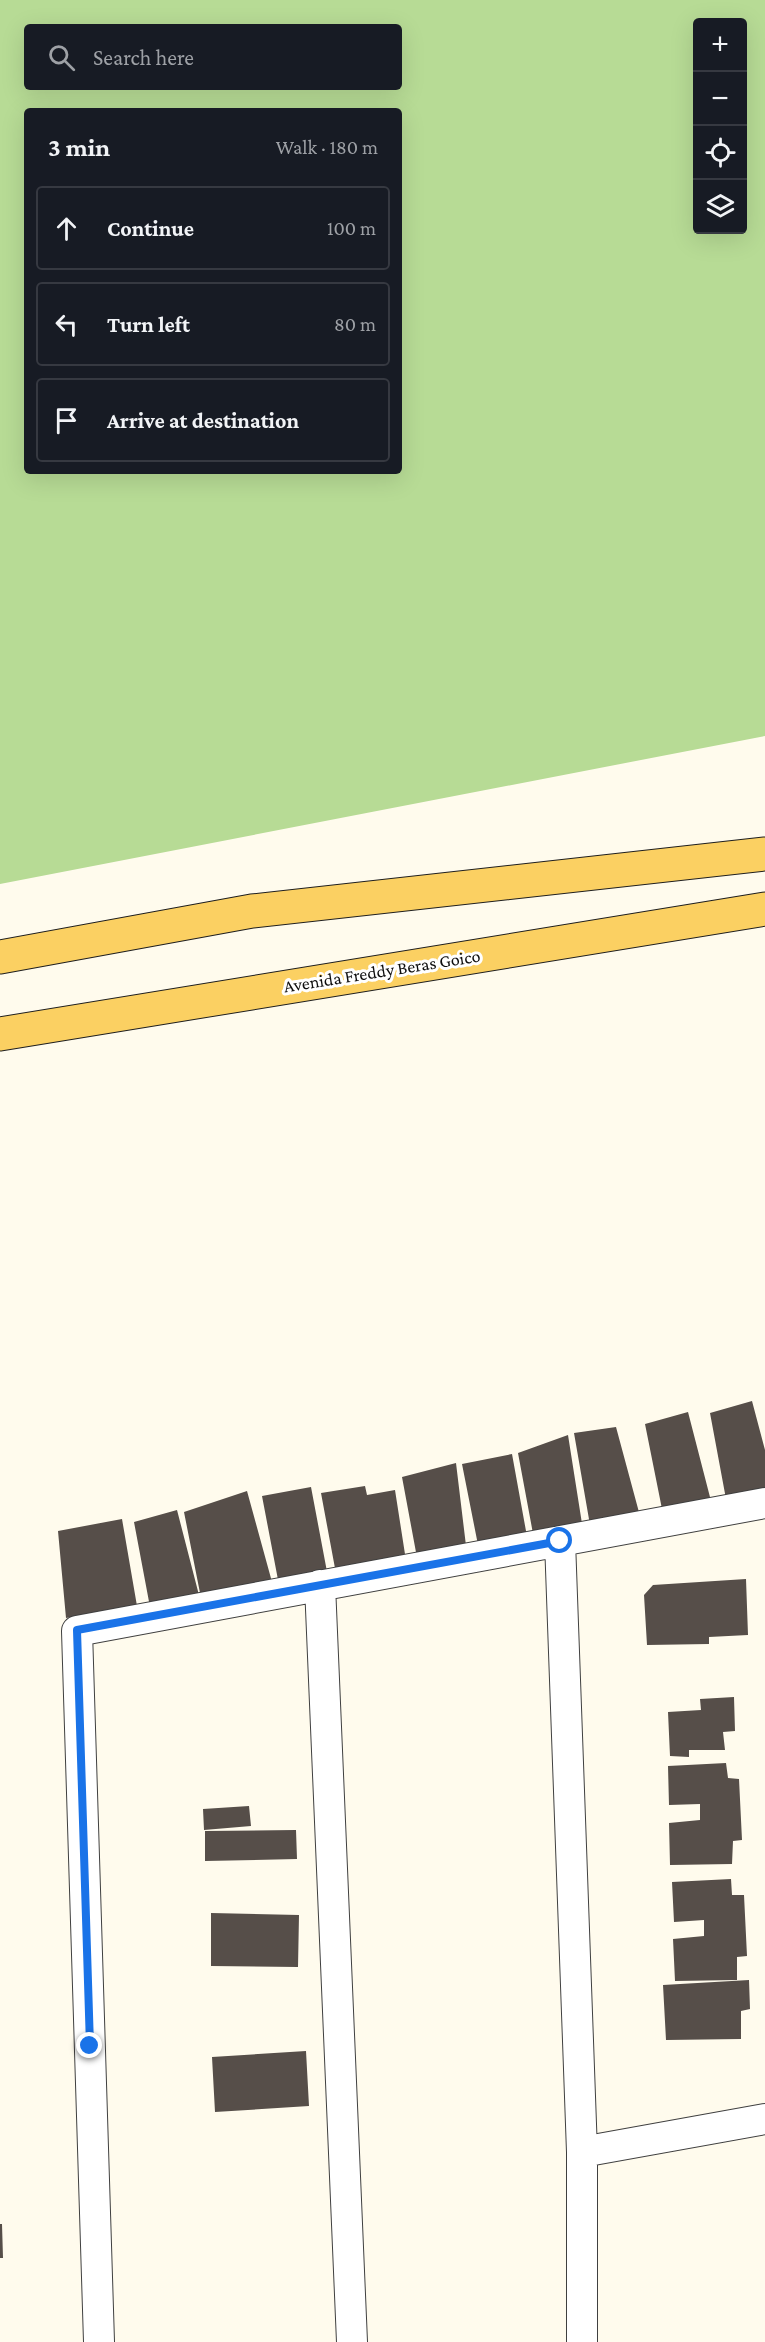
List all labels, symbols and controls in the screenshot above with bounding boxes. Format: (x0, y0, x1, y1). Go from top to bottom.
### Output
map controls (693, 18, 747, 234)
button: + (693, 18, 747, 72)
search box (24, 24, 402, 90)
icon: search (45, 41, 78, 74)
text: Search here (93, 45, 194, 70)
button: − (693, 72, 747, 126)
button: locate (693, 126, 747, 180)
text: 3 min (48, 133, 110, 162)
text: Walk · 180 m (276, 136, 378, 158)
button: layers (693, 180, 747, 234)
icon: ahead (50, 212, 83, 245)
text: Continue (107, 216, 194, 241)
text: 100 m (327, 217, 376, 239)
icon: left (50, 308, 83, 341)
text: Turn left (107, 312, 190, 337)
text: 80 m (334, 313, 376, 335)
icon: arrive (50, 404, 83, 437)
text: Arrive at destination (107, 408, 299, 433)
street label: Avenida Freddy Beras Goico (282, 946, 482, 996)
route start (546, 1527, 572, 1553)
route end (76, 2032, 102, 2058)

